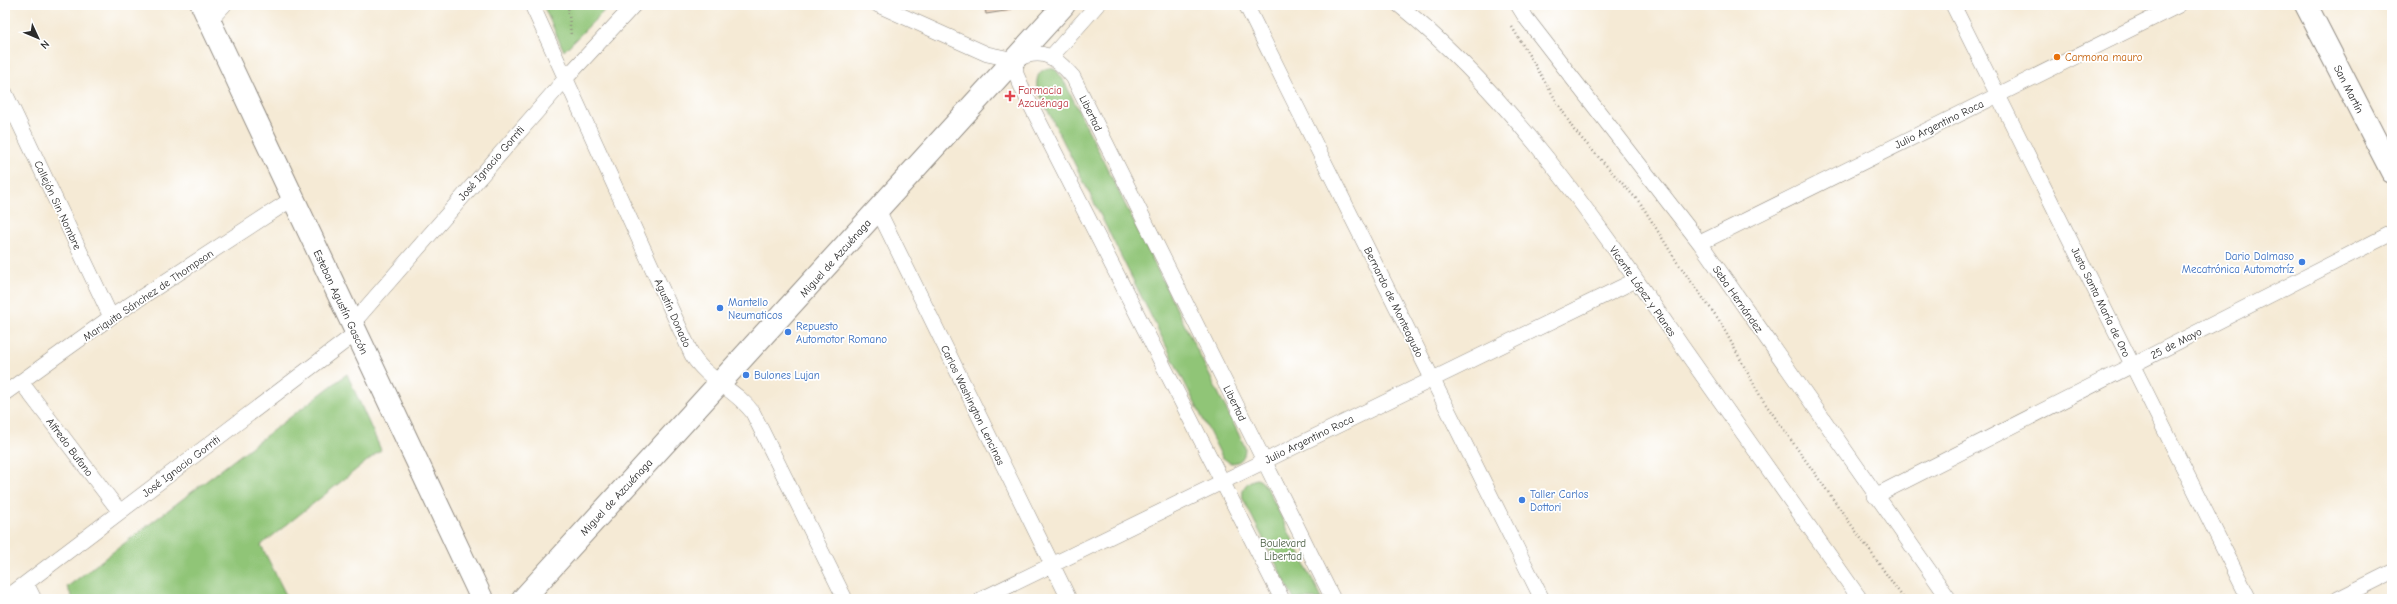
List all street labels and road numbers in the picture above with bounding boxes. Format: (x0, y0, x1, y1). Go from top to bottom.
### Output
street label: San Martín (2331, 63, 2366, 116)
street label: Libertad (1076, 93, 1105, 133)
street label: Julio Argentino Roca (1893, 97, 1986, 152)
street label: José Ignacio Gorriti (456, 123, 527, 203)
street label: Callejón Sin Nombre (31, 159, 84, 252)
street label: Miguel de Azcuénaga (797, 217, 874, 300)
street label: Vicente López y Planes (1607, 244, 1679, 339)
street label: Bernardo de Monteagudo (1361, 245, 1426, 360)
street label: Justo Santa María de Oro (2068, 245, 2133, 359)
street label: Mariquita Sánchez de Thompson (81, 247, 216, 344)
street label: Esteban Agustín Gascón (311, 248, 371, 357)
street label: Seba Hernández (1710, 263, 1766, 335)
street label: Agustín Donado (652, 277, 694, 350)
street label: 25 de Mayo (2148, 325, 2204, 362)
street label: Carlos Washington Lencinas (938, 343, 1008, 468)
street label: Libertad (1220, 383, 1249, 423)
street label: Julio Argentino Roca (1263, 412, 1356, 467)
street label: Alfredo Bufano (43, 416, 96, 479)
street label: José Ignacio Gorriti (140, 433, 223, 500)
street label: Miguel de Azcuénaga (577, 456, 655, 538)

